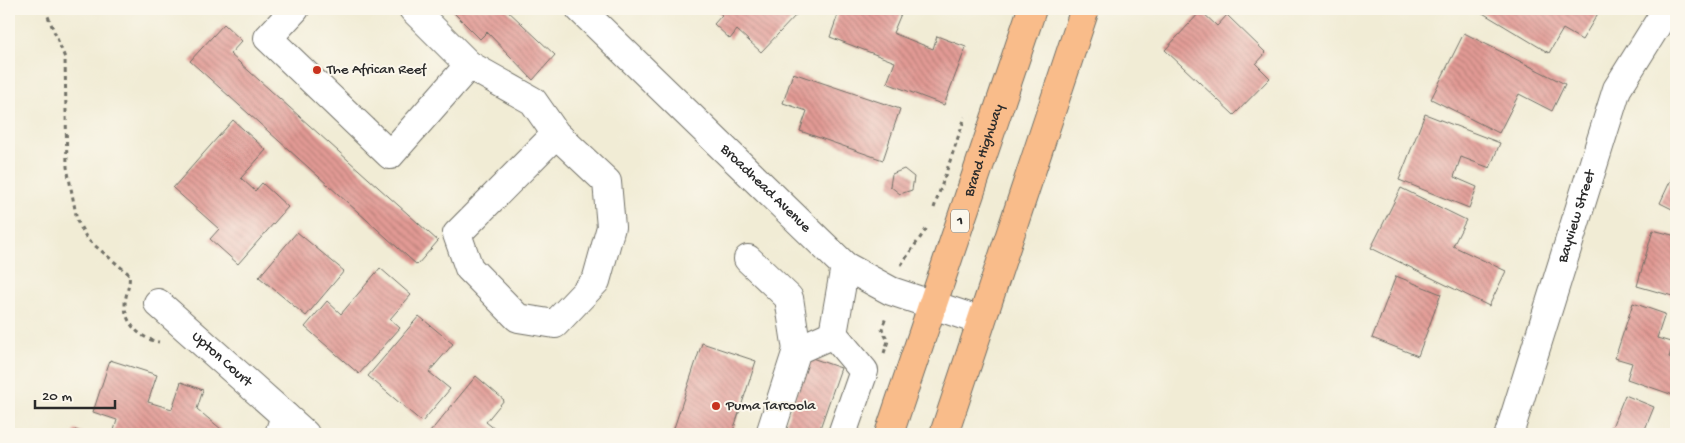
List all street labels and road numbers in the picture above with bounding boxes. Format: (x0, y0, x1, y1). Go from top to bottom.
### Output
street label: Brand Highway (960, 101, 1008, 200)
street label: Broadhead Avenue (715, 140, 815, 237)
street label: Bayview Street (1554, 166, 1601, 266)
road number: 1 (951, 210, 969, 232)
street label: Upton Court (187, 328, 257, 392)

